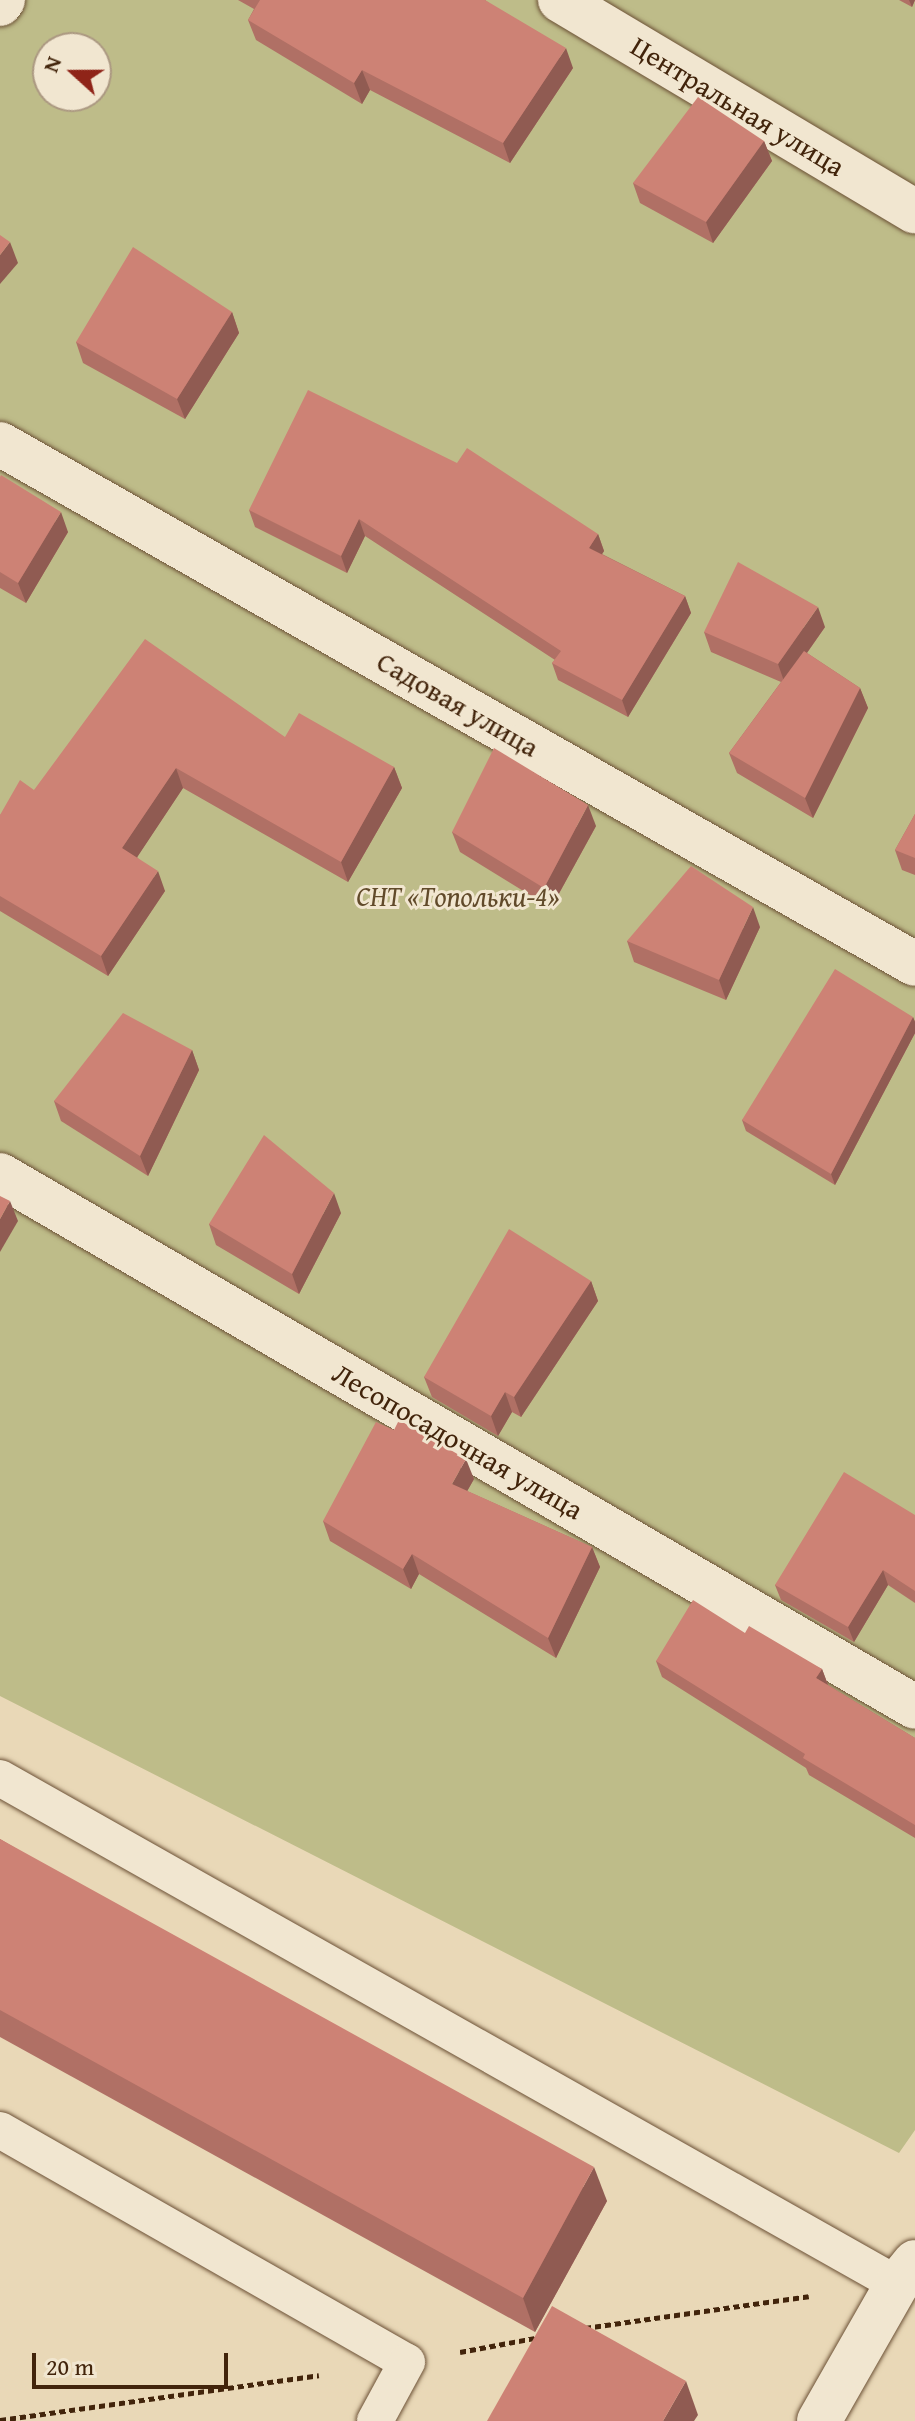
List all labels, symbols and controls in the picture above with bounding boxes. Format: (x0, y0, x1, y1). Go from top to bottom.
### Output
street label: Центральная улица (625, 29, 851, 183)
north arrow (32, 32, 112, 112)
text: N (34, 52, 69, 77)
street label: Садовая улица (371, 644, 545, 764)
park label: СНТ «Топольки-4» (356, 879, 560, 913)
street label: Лесопосадочная улица (327, 1356, 589, 1526)
scale bar (36, 2337, 232, 2387)
text: 20 m (46, 2349, 94, 2384)

